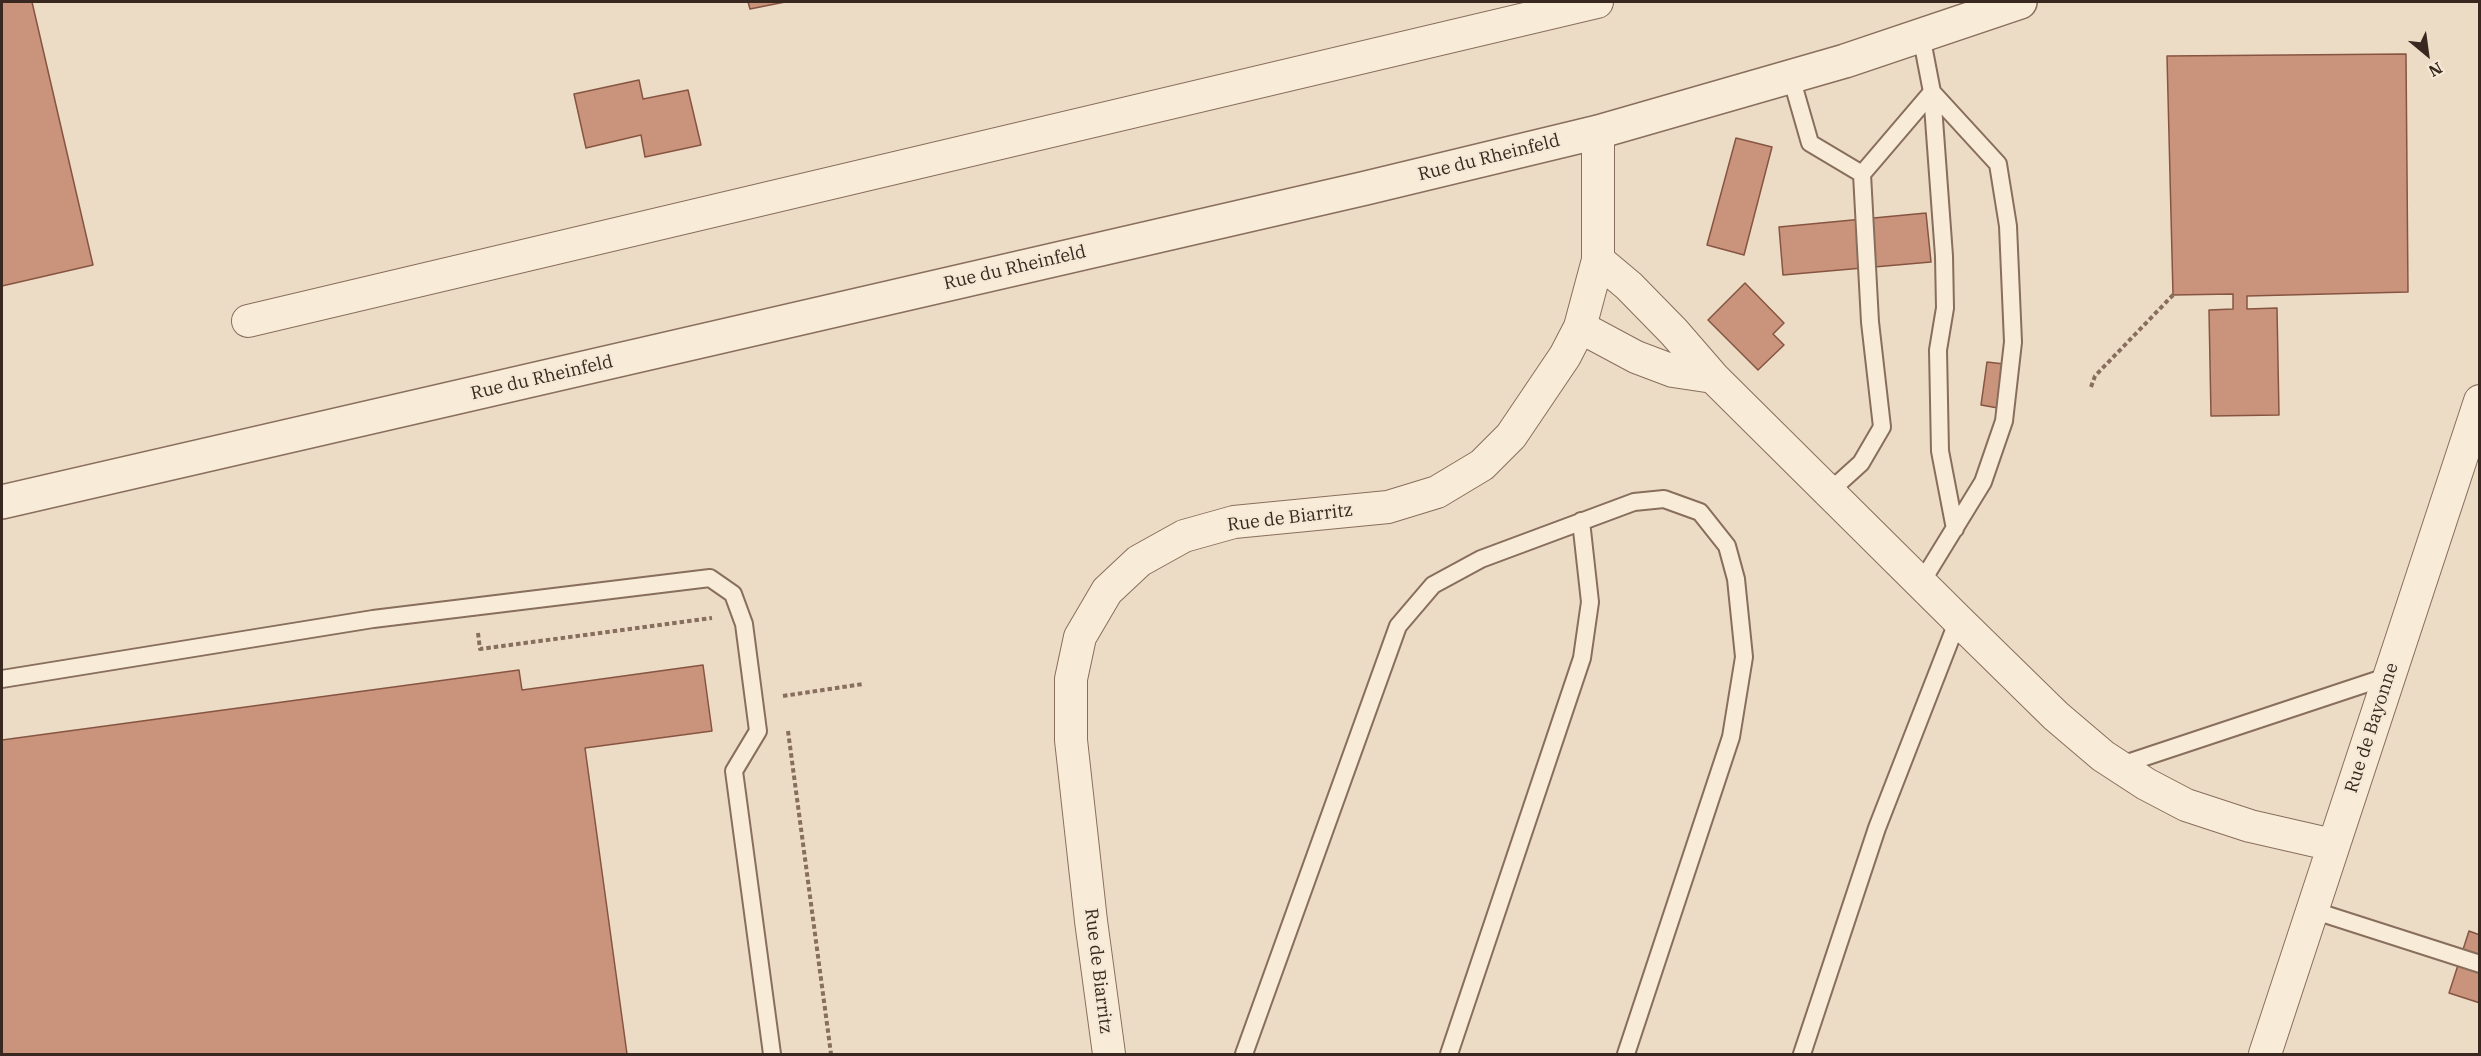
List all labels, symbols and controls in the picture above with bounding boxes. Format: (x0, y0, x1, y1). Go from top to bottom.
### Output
north arrow (2397, 24, 2457, 84)
text: N (2425, 58, 2446, 82)
street label: Rue du Rheinfeld (1416, 130, 1562, 186)
street label: Rue du Rheinfeld (942, 241, 1088, 295)
street label: Rue du Rheinfeld (469, 351, 615, 405)
street label: Rue de Biarritz (1226, 500, 1354, 536)
street label: Rue de Bayonne (2341, 660, 2403, 796)
street label: Rue de Biarritz (1080, 907, 1116, 1035)

